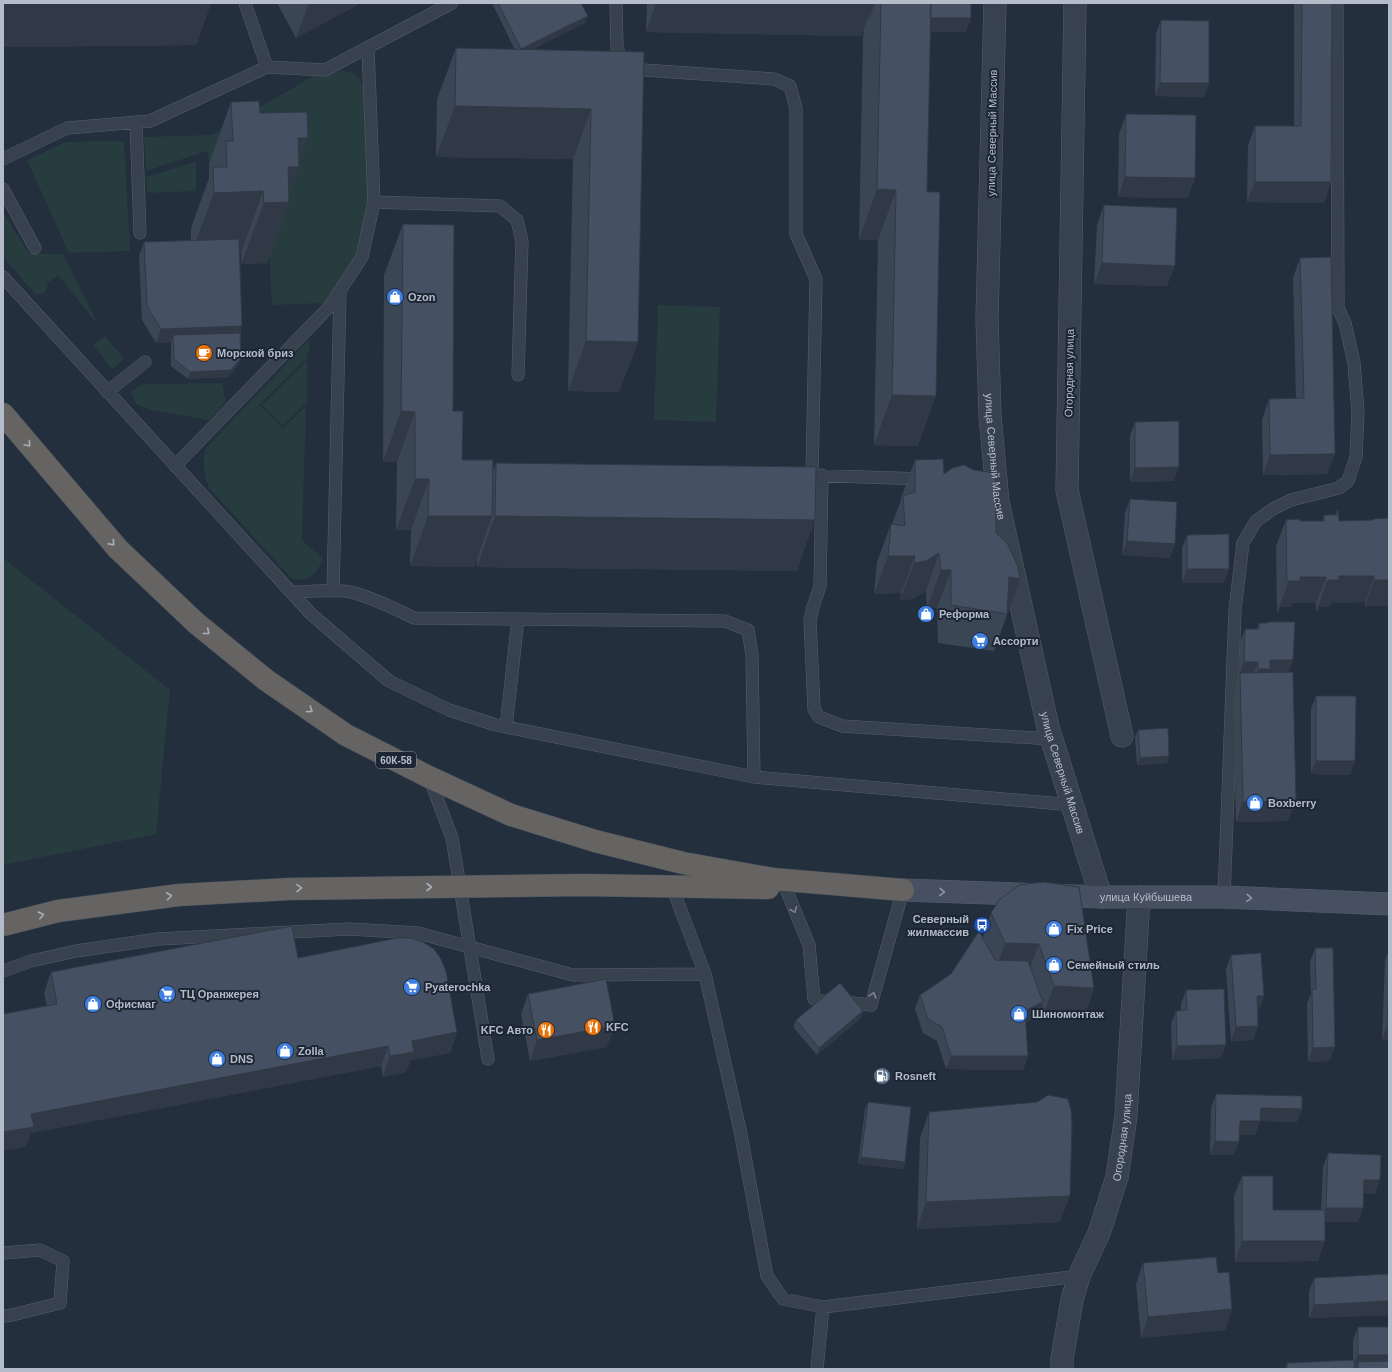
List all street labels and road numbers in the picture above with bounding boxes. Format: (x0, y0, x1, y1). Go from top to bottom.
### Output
street label: улица Северный Массив (985, 69, 999, 197)
street label: Огородная улица (1062, 328, 1076, 417)
street label: улица Северный Массив (983, 393, 1008, 521)
street label: улица Северный Массив (1039, 711, 1087, 835)
road number: 60К-58 (376, 752, 416, 768)
street label: улица Куйбышева (1100, 891, 1193, 903)
street label: Огородная улица (1110, 1092, 1133, 1183)

